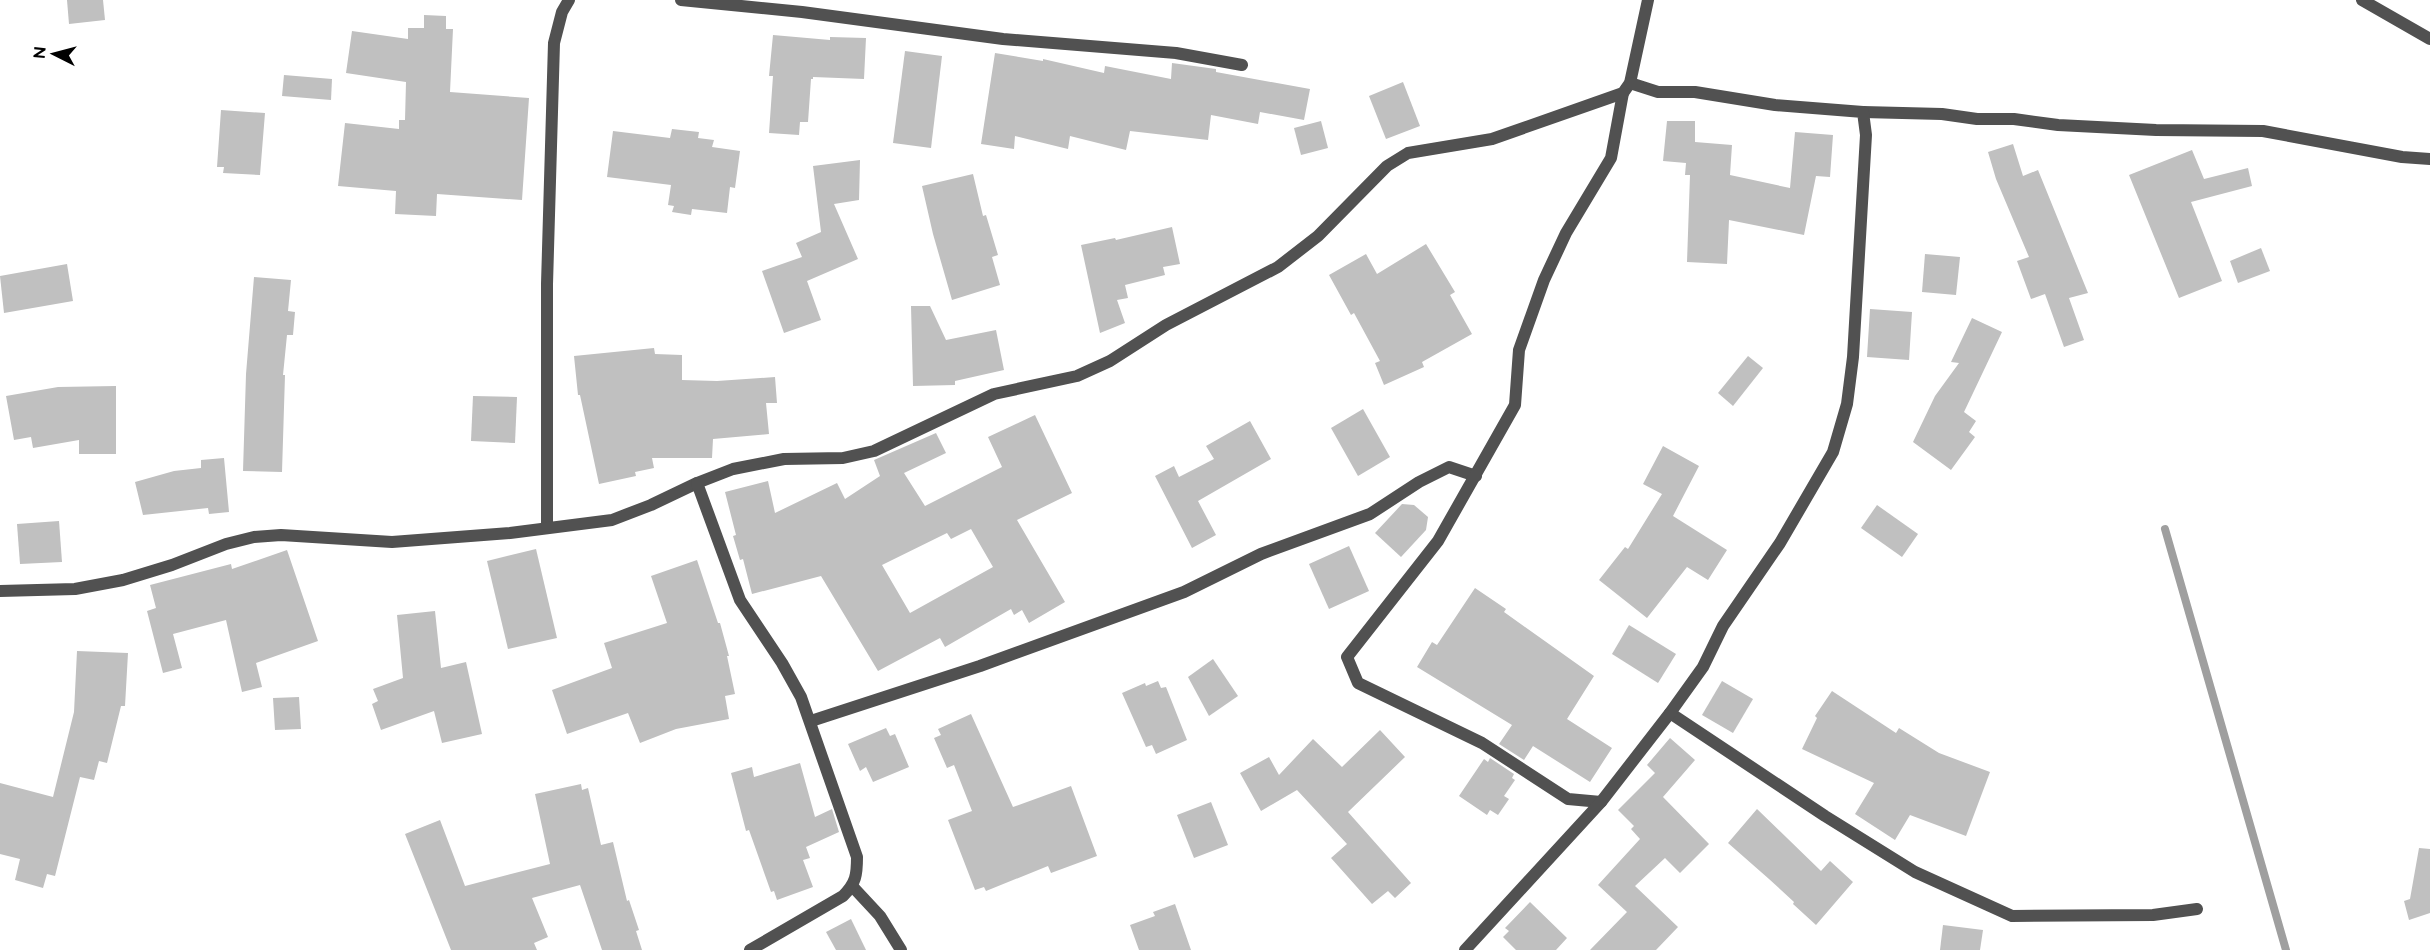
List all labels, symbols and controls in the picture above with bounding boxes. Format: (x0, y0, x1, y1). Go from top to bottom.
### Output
north arrow (24, 24, 84, 84)
text: N (29, 45, 50, 60)

